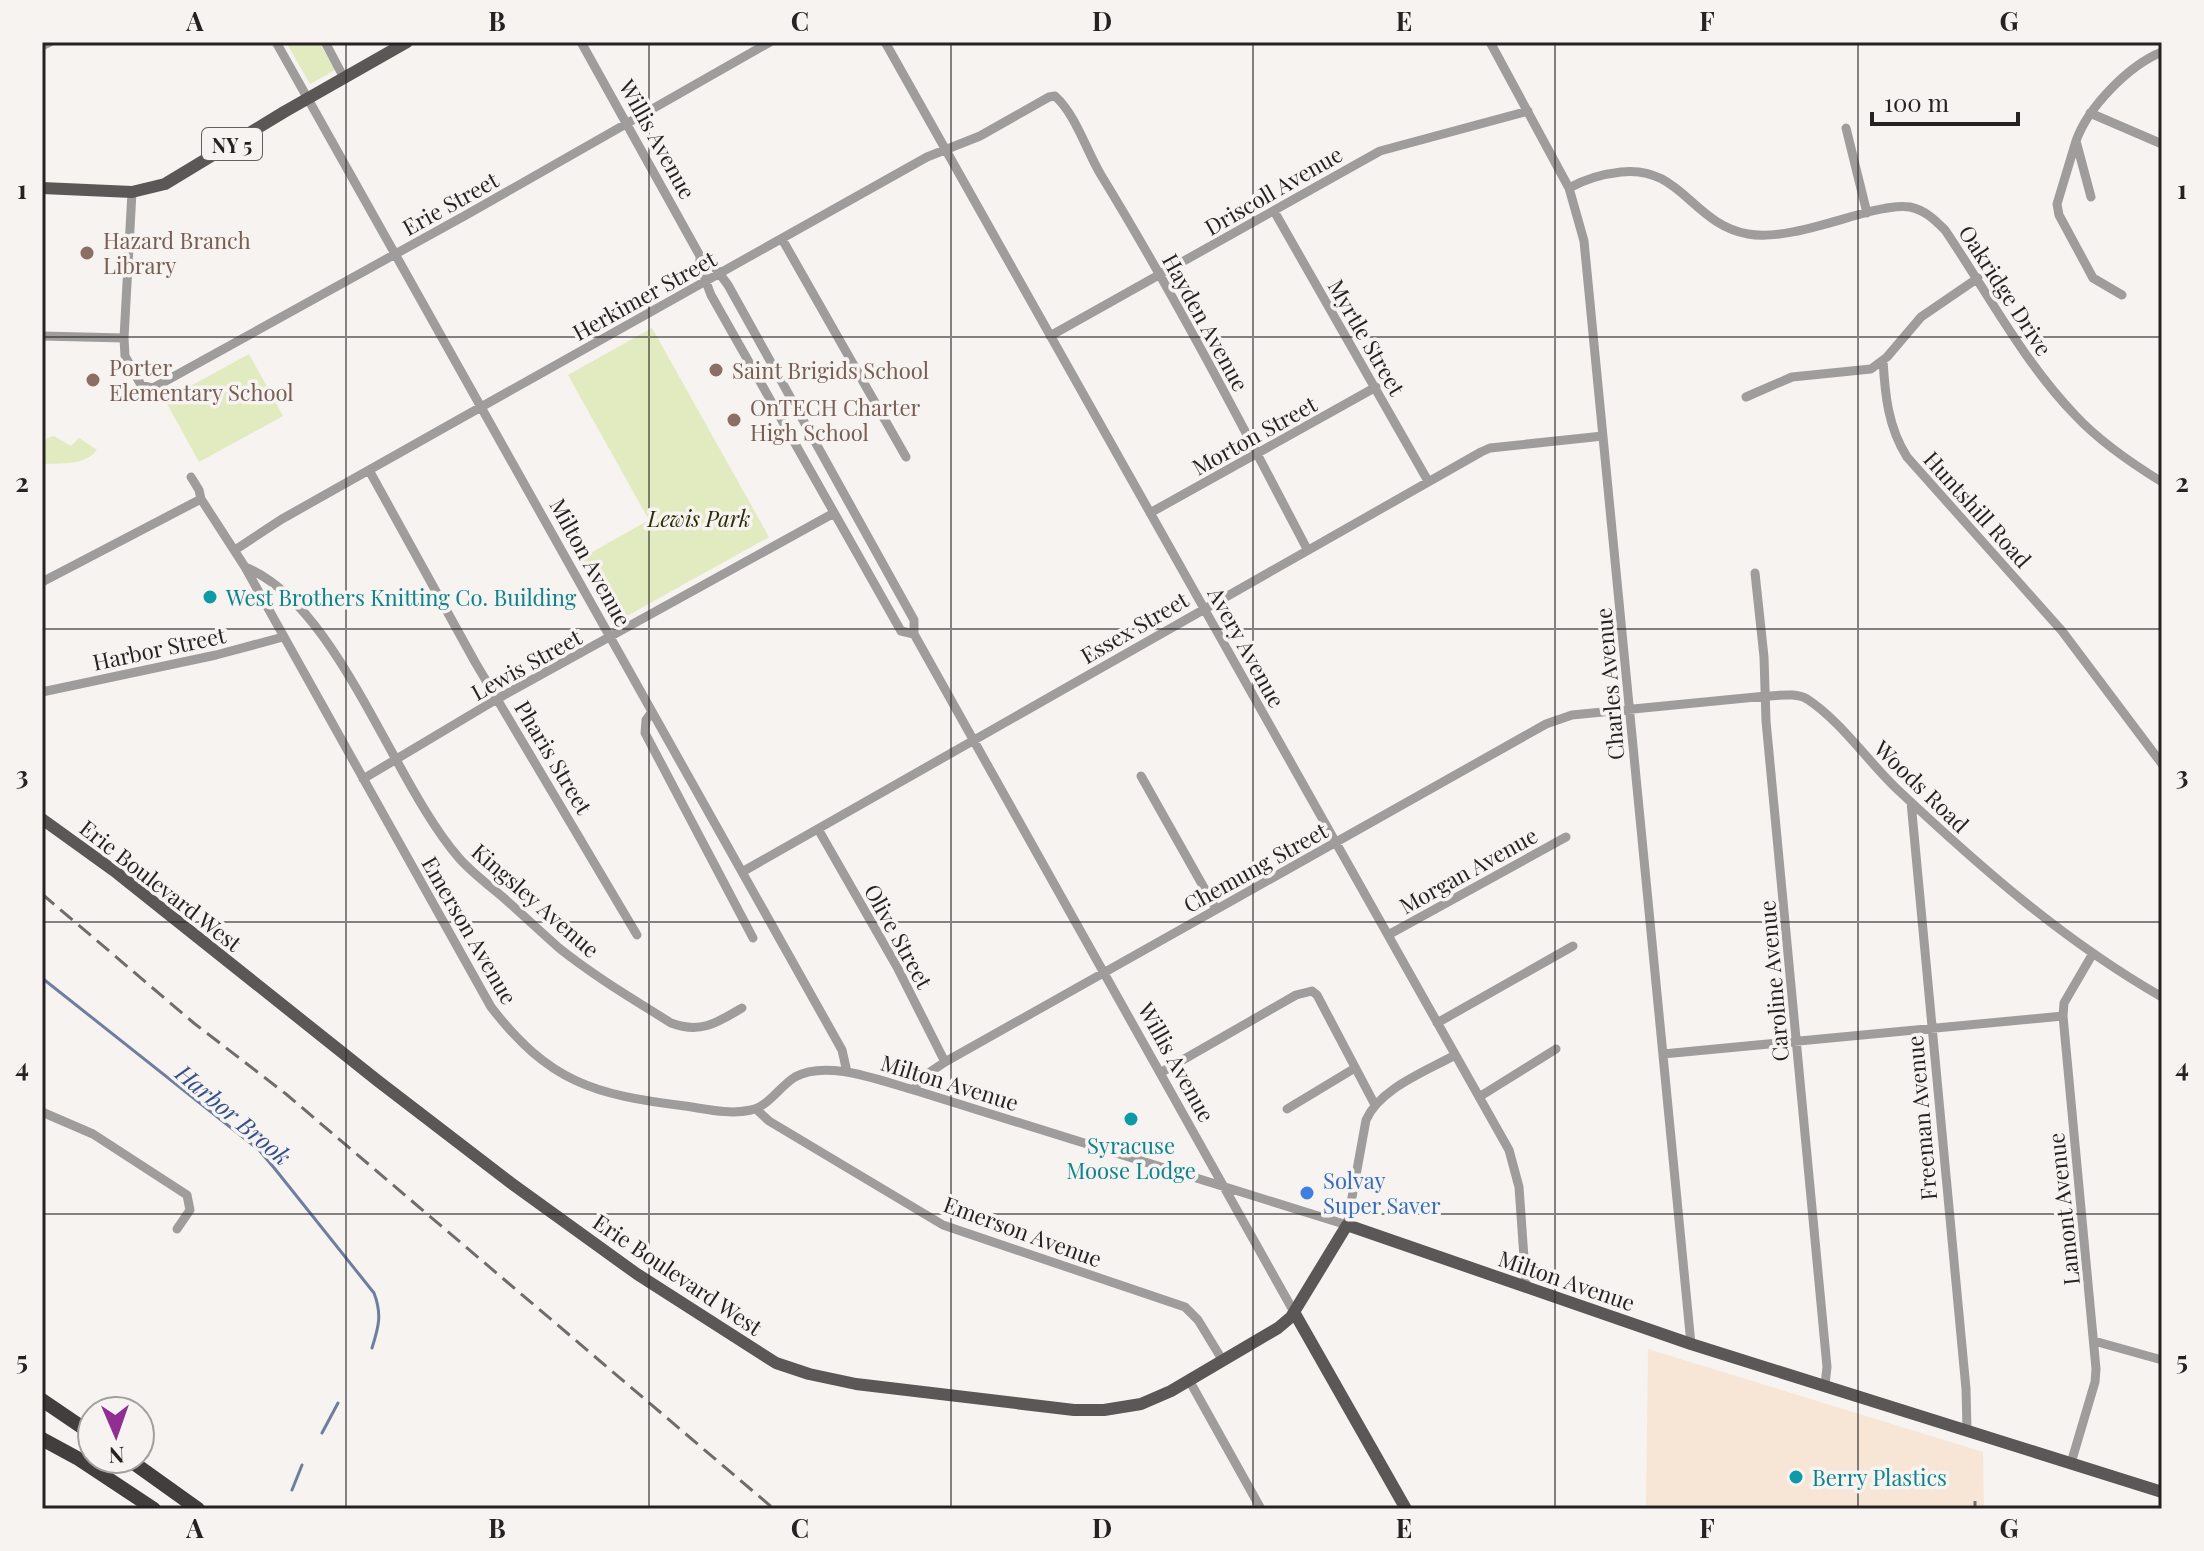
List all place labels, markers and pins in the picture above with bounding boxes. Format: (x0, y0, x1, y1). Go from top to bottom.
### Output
place label: Hazard Branch Library (103, 225, 251, 280)
marker: Hazard Branch Library (78, 244, 96, 262)
place label: Porter Elementary School (109, 352, 294, 407)
place label: Saint Brigids School (732, 355, 929, 385)
marker: Saint Brigids School (707, 361, 725, 379)
marker: Porter Elementary School (84, 371, 102, 389)
place label: OnTECH Charter High School (750, 392, 921, 447)
marker: OnTECH Charter High School (725, 411, 743, 429)
place label: West Brothers Knitting Co. Building (225, 582, 577, 612)
marker: West Brothers Knitting Co. Building (201, 588, 219, 606)
marker: Syracuse Moose Lodge (1122, 1110, 1140, 1128)
place label: Syracuse Moose Lodge (1066, 1130, 1196, 1185)
place label: Solvay Super Saver (1323, 1165, 1441, 1220)
marker: Solvay Super Saver (1298, 1184, 1316, 1202)
place label: Berry Plastics (1812, 1462, 1947, 1492)
marker: Berry Plastics (1787, 1468, 1805, 1486)

